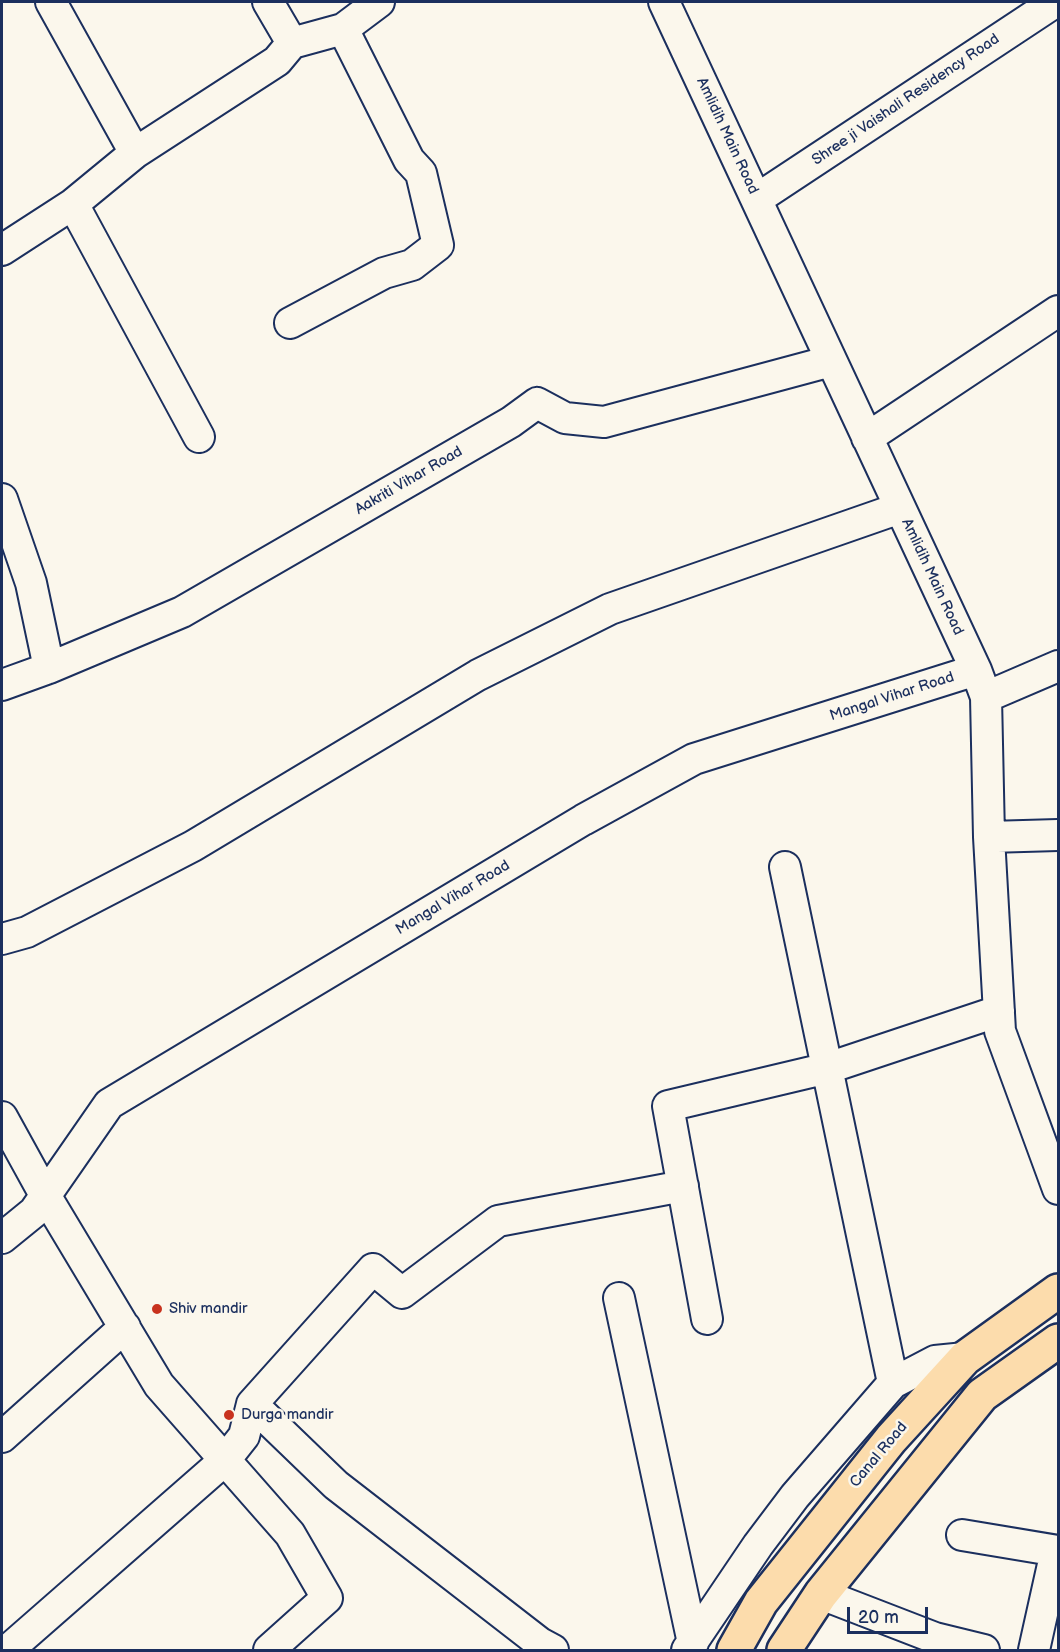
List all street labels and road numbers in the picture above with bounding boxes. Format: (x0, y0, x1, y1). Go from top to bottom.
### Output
street label: Shree ji Vaishali Residency Road (809, 30, 1003, 170)
street label: Amlidih Main Road (692, 75, 762, 197)
street label: Aakriti Vihar Road (352, 443, 466, 519)
street label: Amlidih Main Road (897, 516, 967, 638)
street label: Mangal Vihar Road (828, 668, 956, 726)
street label: Mangal Vihar Road (393, 857, 513, 939)
street label: Canal Road (846, 1419, 912, 1491)

